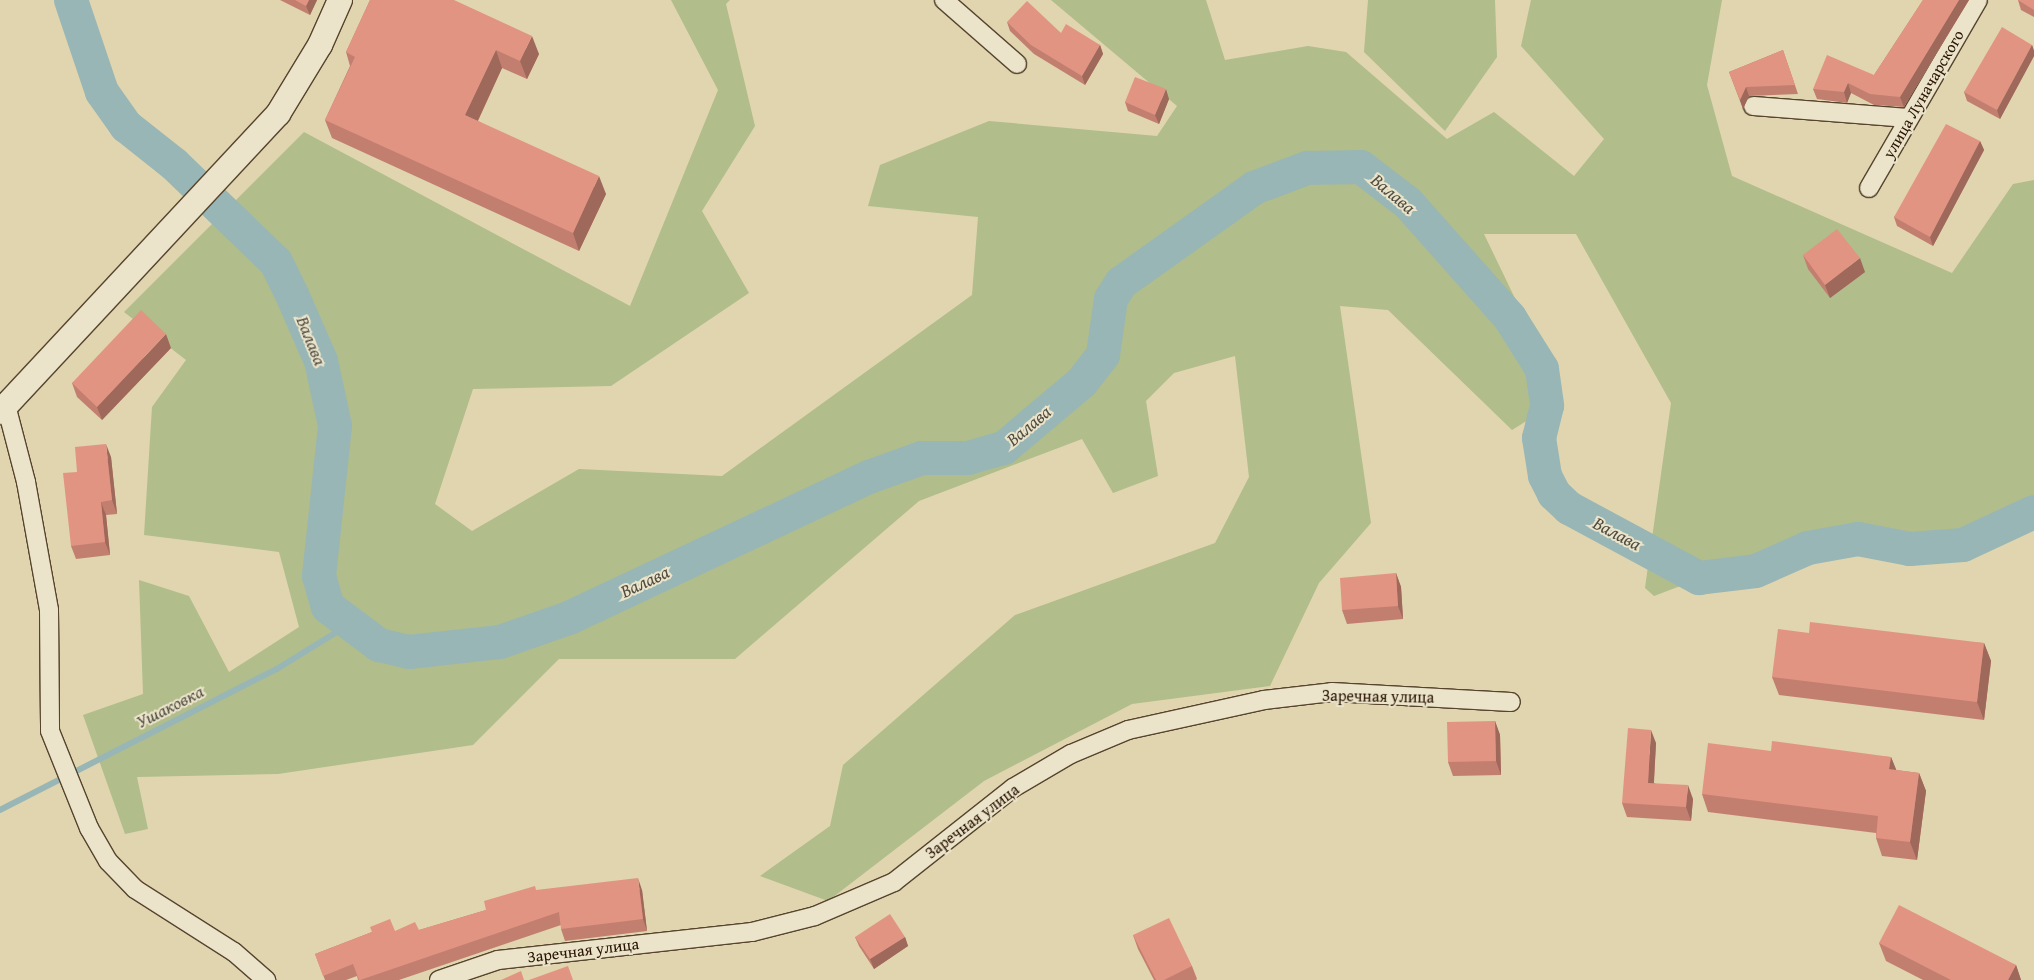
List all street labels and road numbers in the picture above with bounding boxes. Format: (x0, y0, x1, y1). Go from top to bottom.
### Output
street label: улица Луначарского (1878, 26, 1968, 162)
street label: Заречная улица (1322, 685, 1434, 707)
street label: Заречная улица (921, 780, 1023, 862)
street label: Заречная улица (526, 934, 640, 966)

